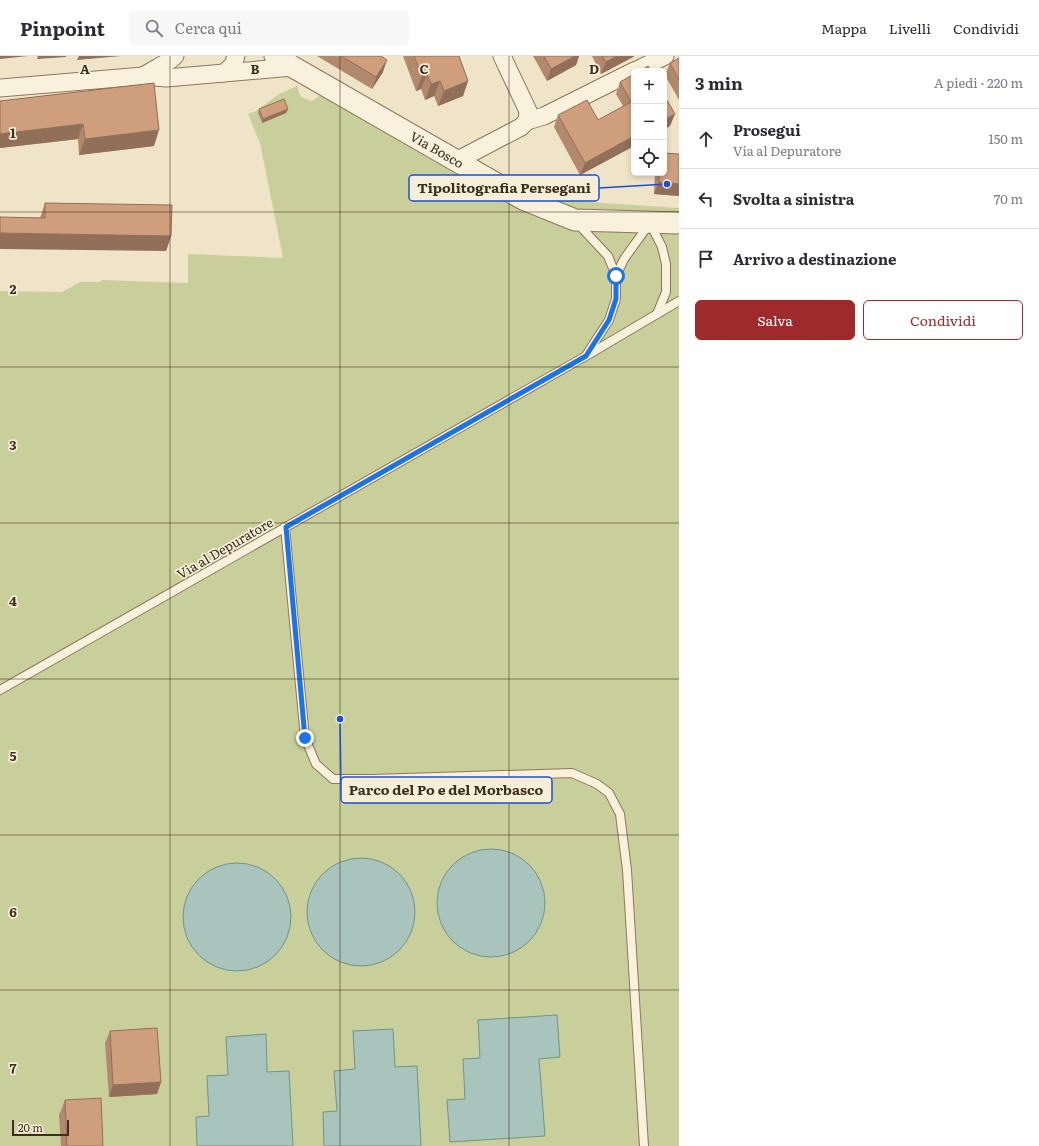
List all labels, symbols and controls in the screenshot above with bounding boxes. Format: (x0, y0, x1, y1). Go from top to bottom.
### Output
search box (129, 10, 409, 46)
text: Pinpoint (20, 14, 105, 42)
text: Cerca qui (175, 16, 242, 39)
icon: search (143, 17, 165, 39)
text: Mappa (821, 18, 867, 38)
text: Livelli (889, 18, 931, 38)
text: Condividi (953, 18, 1019, 38)
text: A (80, 59, 90, 78)
text: B (251, 59, 260, 78)
text: C (419, 59, 429, 78)
text: D (589, 59, 599, 78)
map controls (631, 68, 667, 176)
button: + (631, 68, 667, 104)
text: 3 min (695, 70, 743, 95)
text: A piedi · 220 m (934, 73, 1023, 92)
button: − (631, 104, 667, 140)
text: Prosegui (733, 118, 801, 141)
text: 1 (10, 123, 16, 142)
street label: Via Bosco (407, 126, 468, 172)
icon: ahead (695, 128, 717, 150)
text: 150 m (988, 129, 1023, 148)
button: locate (631, 140, 667, 176)
text: Via al Depuratore (733, 141, 841, 160)
callout: Tipolitografia Persegani (409, 175, 599, 201)
text: Tipolitografia Persegani (417, 177, 591, 197)
text: Svolta a sinistra (733, 187, 854, 210)
icon: left (695, 188, 717, 210)
text: 70 m (994, 189, 1023, 208)
text: Arrivo a destinazione (733, 247, 897, 270)
icon: arrive (695, 248, 717, 270)
route start (607, 267, 625, 285)
text: 2 (10, 279, 17, 298)
button: Salva (695, 300, 855, 340)
button: Condividi (863, 300, 1023, 340)
text: 3 (9, 435, 17, 454)
street label: Via al Depuratore (173, 512, 277, 583)
text: 4 (9, 591, 17, 610)
route end (296, 729, 314, 747)
text: 5 (9, 746, 17, 765)
callout: Parco del Po e del Morbasco (341, 777, 552, 803)
text: Parco del Po e del Morbasco (349, 779, 544, 799)
text: 6 (9, 902, 17, 921)
text: 7 (9, 1058, 17, 1077)
scale bar (12, 1118, 69, 1137)
text: 20 m (18, 1119, 43, 1135)

